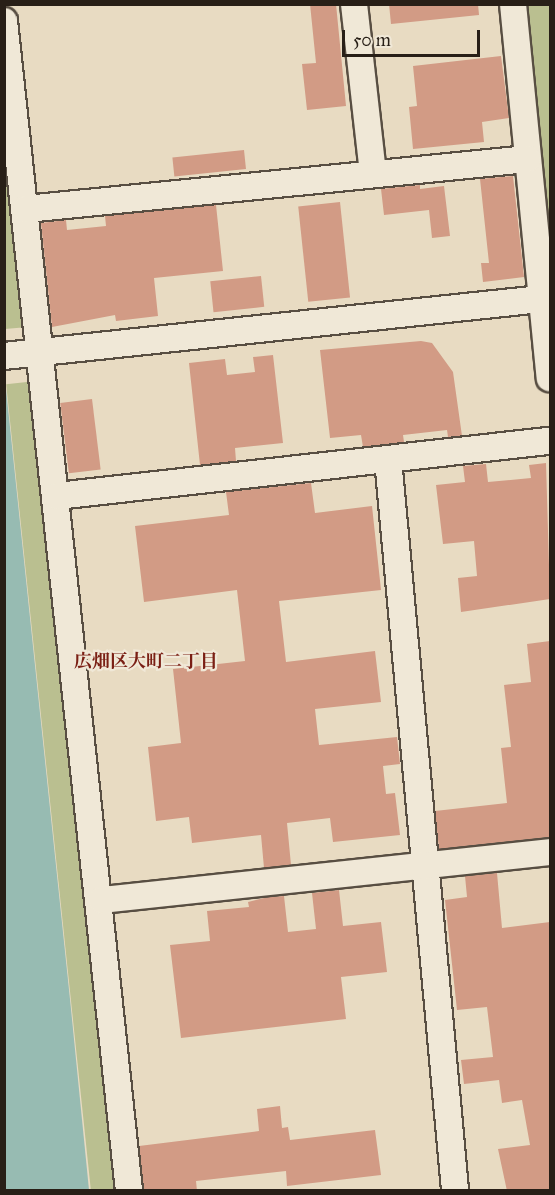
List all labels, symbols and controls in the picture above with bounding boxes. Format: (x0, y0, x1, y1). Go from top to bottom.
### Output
scale bar (345, 18, 483, 56)
text: 50 m (353, 29, 391, 51)
district label: 広畑区大町二丁目 (74, 650, 218, 672)

